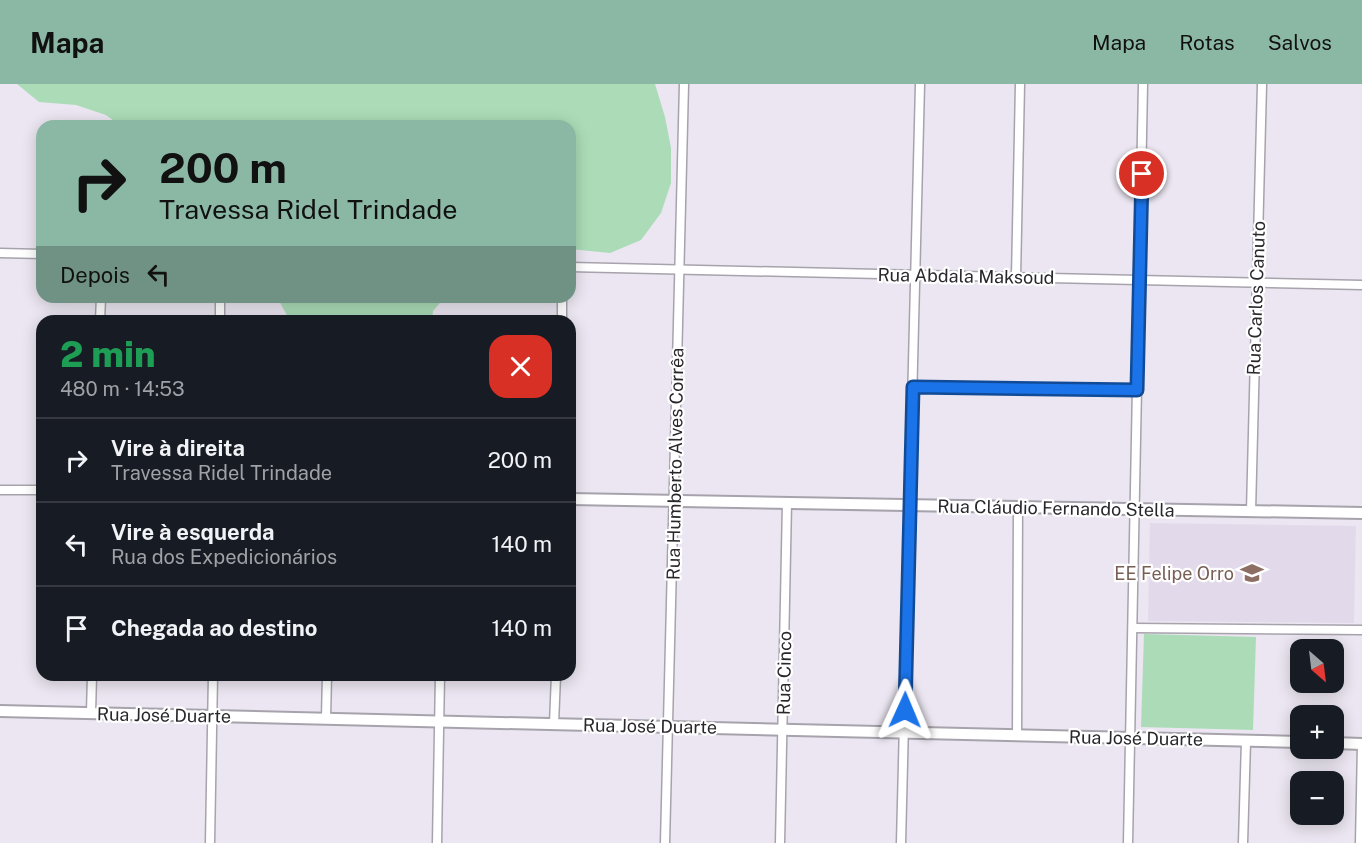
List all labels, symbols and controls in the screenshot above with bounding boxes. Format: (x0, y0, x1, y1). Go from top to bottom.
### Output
text: Mapa (30, 26, 104, 59)
text: Mapa (1092, 30, 1146, 55)
text: Rotas (1179, 30, 1235, 55)
text: Salvos (1268, 30, 1332, 55)
text: 200 m (159, 143, 287, 192)
icon: right (60, 144, 138, 222)
pin (1116, 148, 1167, 199)
icon: arrive (1125, 157, 1158, 190)
text: Travessa Ridel Trindade (159, 193, 458, 225)
street label: Rua Carlos Canuto (1243, 220, 1269, 376)
icon: left (142, 258, 175, 291)
text: Depois (60, 262, 130, 288)
street label: Rua Abdala Maksoud (877, 264, 1055, 288)
text: 2 min (60, 333, 156, 375)
button: close (489, 335, 552, 398)
street label: Rua Humberto Alves Corrêa (662, 348, 688, 580)
text: 480 m · 14:53 (60, 377, 185, 401)
text: Vire à direita (111, 435, 245, 461)
icon: right (60, 444, 93, 477)
text: 200 m (488, 447, 552, 473)
text: Travessa Ridel Trindade (111, 461, 332, 485)
street label: Rua Cláudio Fernando Stella (937, 495, 1175, 521)
text: Vire à esquerda (111, 519, 275, 545)
icon: left (60, 528, 93, 561)
text: 140 m (491, 531, 552, 557)
text: Rua dos Expedicionários (111, 545, 337, 569)
school or university icon: EE Felipe Orro (1239, 560, 1265, 586)
place label: EE Felipe Orro (1114, 563, 1234, 584)
icon: arrive (60, 612, 93, 645)
text: Chegada ao destino (111, 615, 317, 641)
text: 140 m (491, 615, 552, 641)
street label: Rua Cinco (773, 631, 795, 715)
north arrow (1290, 639, 1344, 693)
map controls (1290, 639, 1344, 825)
position arrow (873, 678, 937, 742)
street label: Rua José Duarte (97, 703, 231, 727)
button: + (1290, 705, 1344, 759)
street label: Rua José Duarte (583, 714, 717, 738)
street label: Rua José Duarte (1069, 726, 1203, 750)
button: − (1290, 771, 1344, 825)

